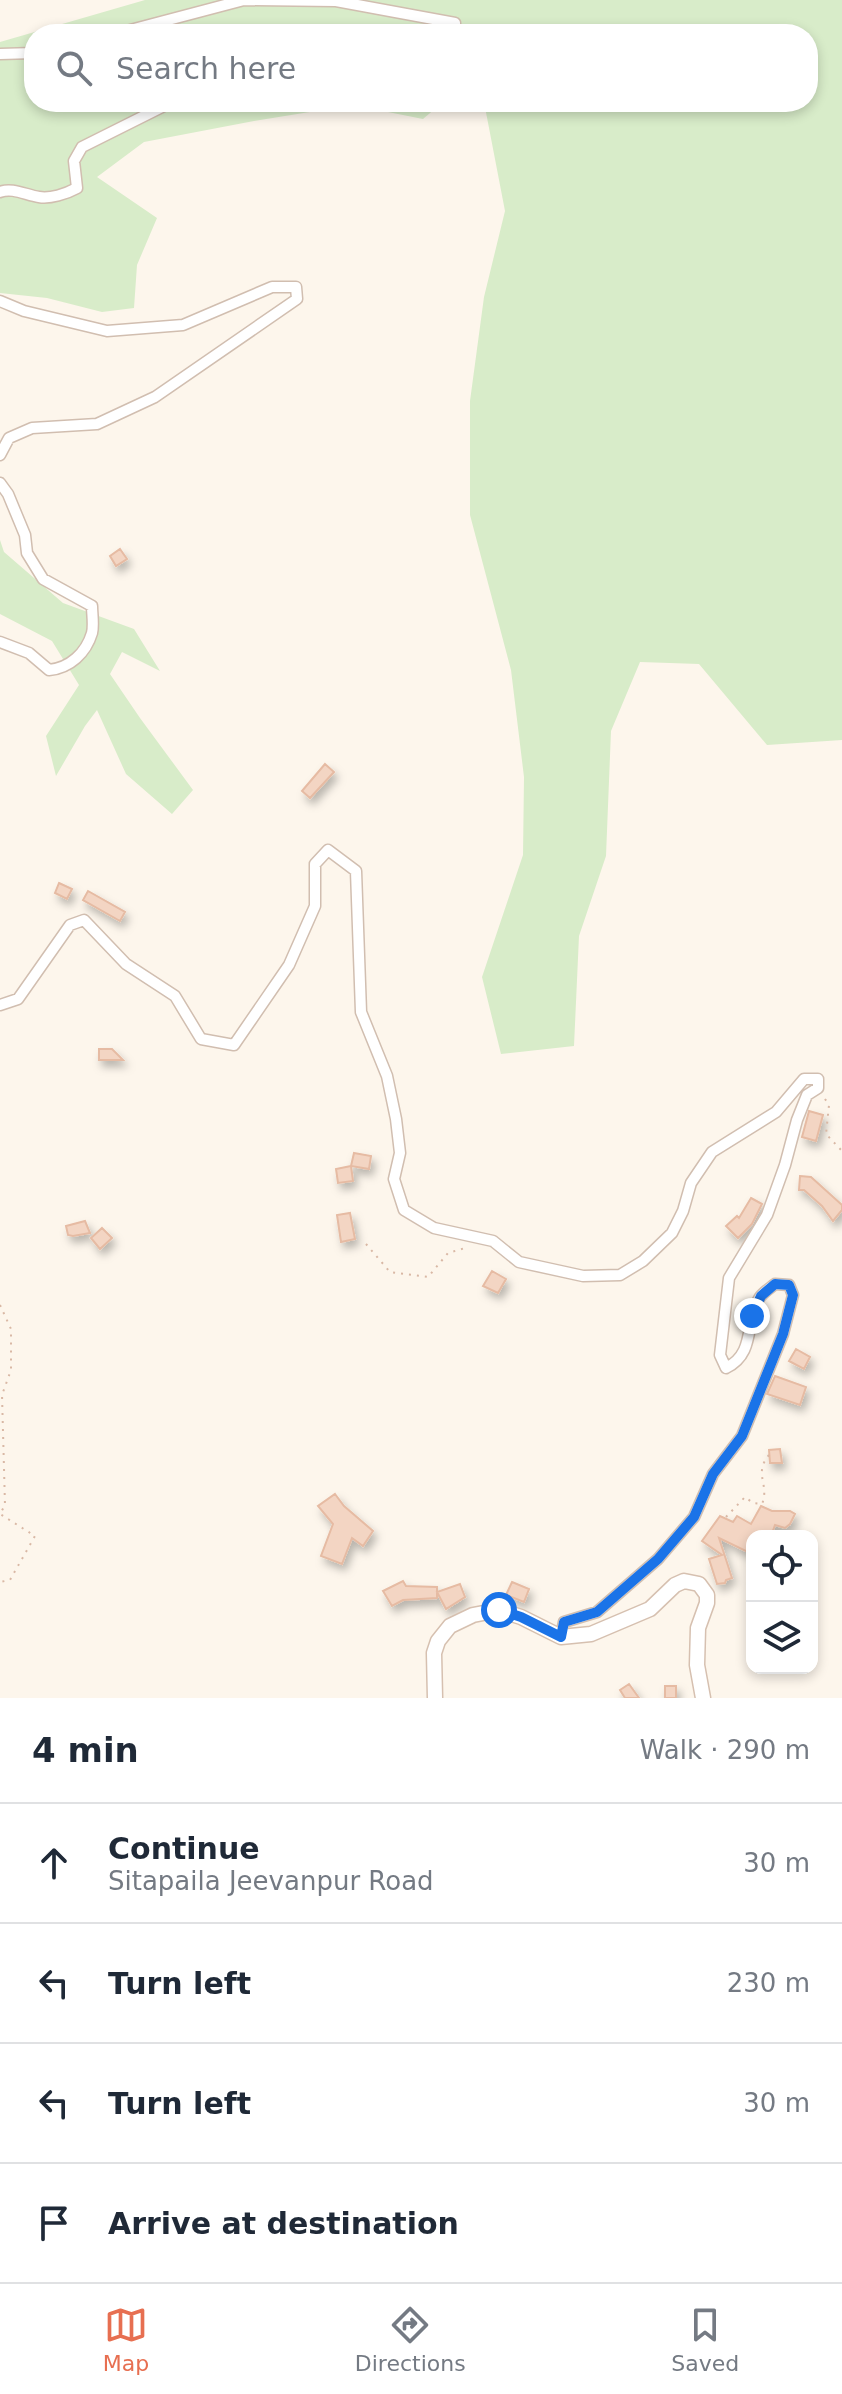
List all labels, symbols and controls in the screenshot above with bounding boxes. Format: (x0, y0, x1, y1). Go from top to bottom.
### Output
search box (24, 24, 818, 112)
icon: search (52, 46, 96, 90)
text: Search here (116, 51, 296, 86)
route end (734, 1298, 770, 1334)
map controls (746, 1530, 818, 1674)
button: locate (746, 1530, 818, 1602)
route start (481, 1592, 517, 1628)
button: layers (746, 1602, 818, 1674)
text: 4 min (32, 1730, 139, 1770)
text: Walk · 290 m (640, 1735, 810, 1765)
text: Continue (108, 1831, 260, 1866)
icon: ahead (32, 1841, 76, 1885)
text: 30 m (743, 1848, 810, 1878)
text: Sitapaila Jeevanpur Road (108, 1866, 434, 1896)
icon: left (32, 1961, 76, 2005)
text: Turn left (108, 1966, 251, 2001)
text: 230 m (727, 1968, 810, 1998)
icon: left (32, 2081, 76, 2125)
text: Turn left (108, 2086, 251, 2121)
text: 30 m (743, 2088, 810, 2118)
icon: arrive (32, 2201, 76, 2245)
text: Arrive at destination (108, 2206, 459, 2241)
tab: Map (103, 2303, 149, 2376)
tab: Directions (355, 2303, 466, 2376)
tab: Saved (671, 2303, 739, 2376)

